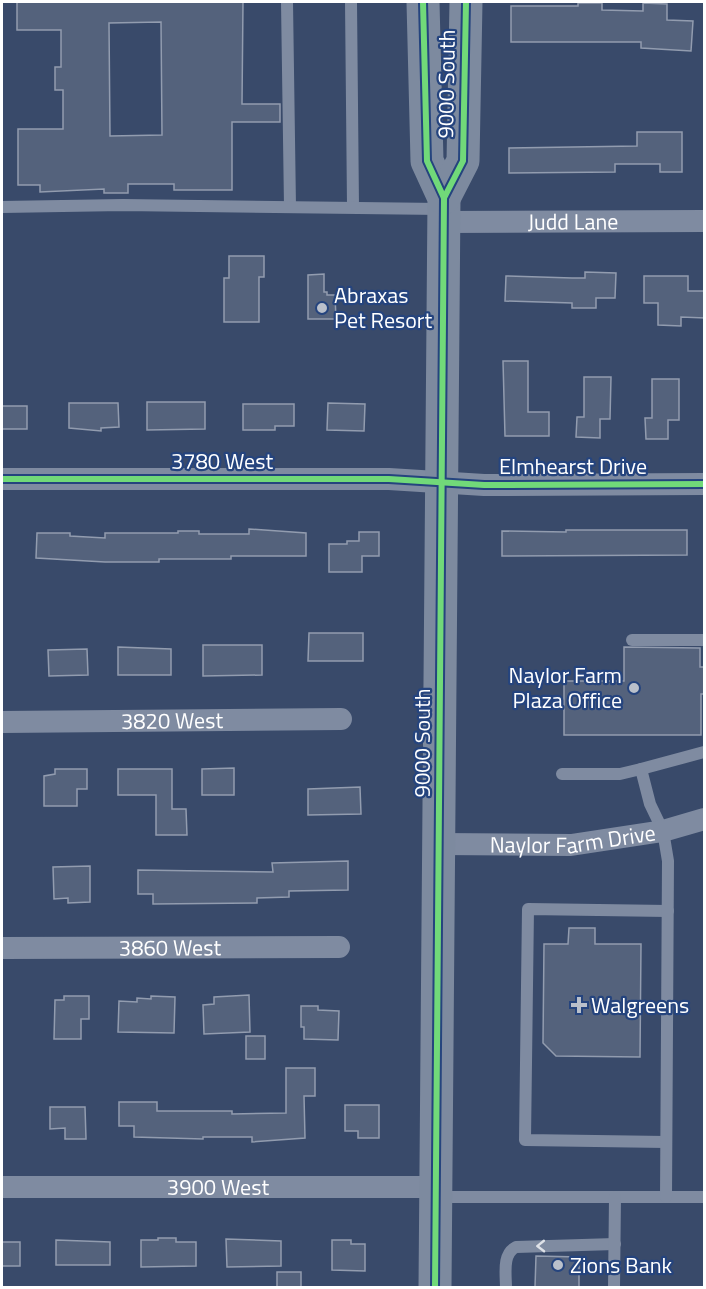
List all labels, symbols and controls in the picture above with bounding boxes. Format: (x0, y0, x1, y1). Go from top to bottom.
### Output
street label: 9000 South (428, 29, 464, 139)
street label: Judd Lane (528, 204, 618, 239)
place label: Abraxas Pet Resort (334, 278, 432, 337)
marker: Abraxas Pet Resort (315, 301, 329, 315)
street label: 3780 West (171, 444, 273, 478)
street label: Elmhearst Drive (499, 449, 647, 483)
place label: Naylor Farm Plaza Office (509, 658, 622, 717)
marker: Naylor Farm Plaza Office (627, 681, 641, 695)
street label: 9000 South (405, 689, 439, 797)
street label: 3820 West (121, 703, 224, 738)
street label: Naylor Farm Drive (490, 815, 658, 863)
street label: 3860 West (119, 930, 221, 965)
place label: Walgreens (591, 988, 689, 1022)
marker: Walgreens (572, 998, 586, 1012)
street label: 3900 West (167, 1170, 269, 1204)
one-way arrow (536, 1240, 545, 1252)
place label: Zions Bank (570, 1248, 672, 1282)
marker: Zions Bank (551, 1258, 565, 1272)

